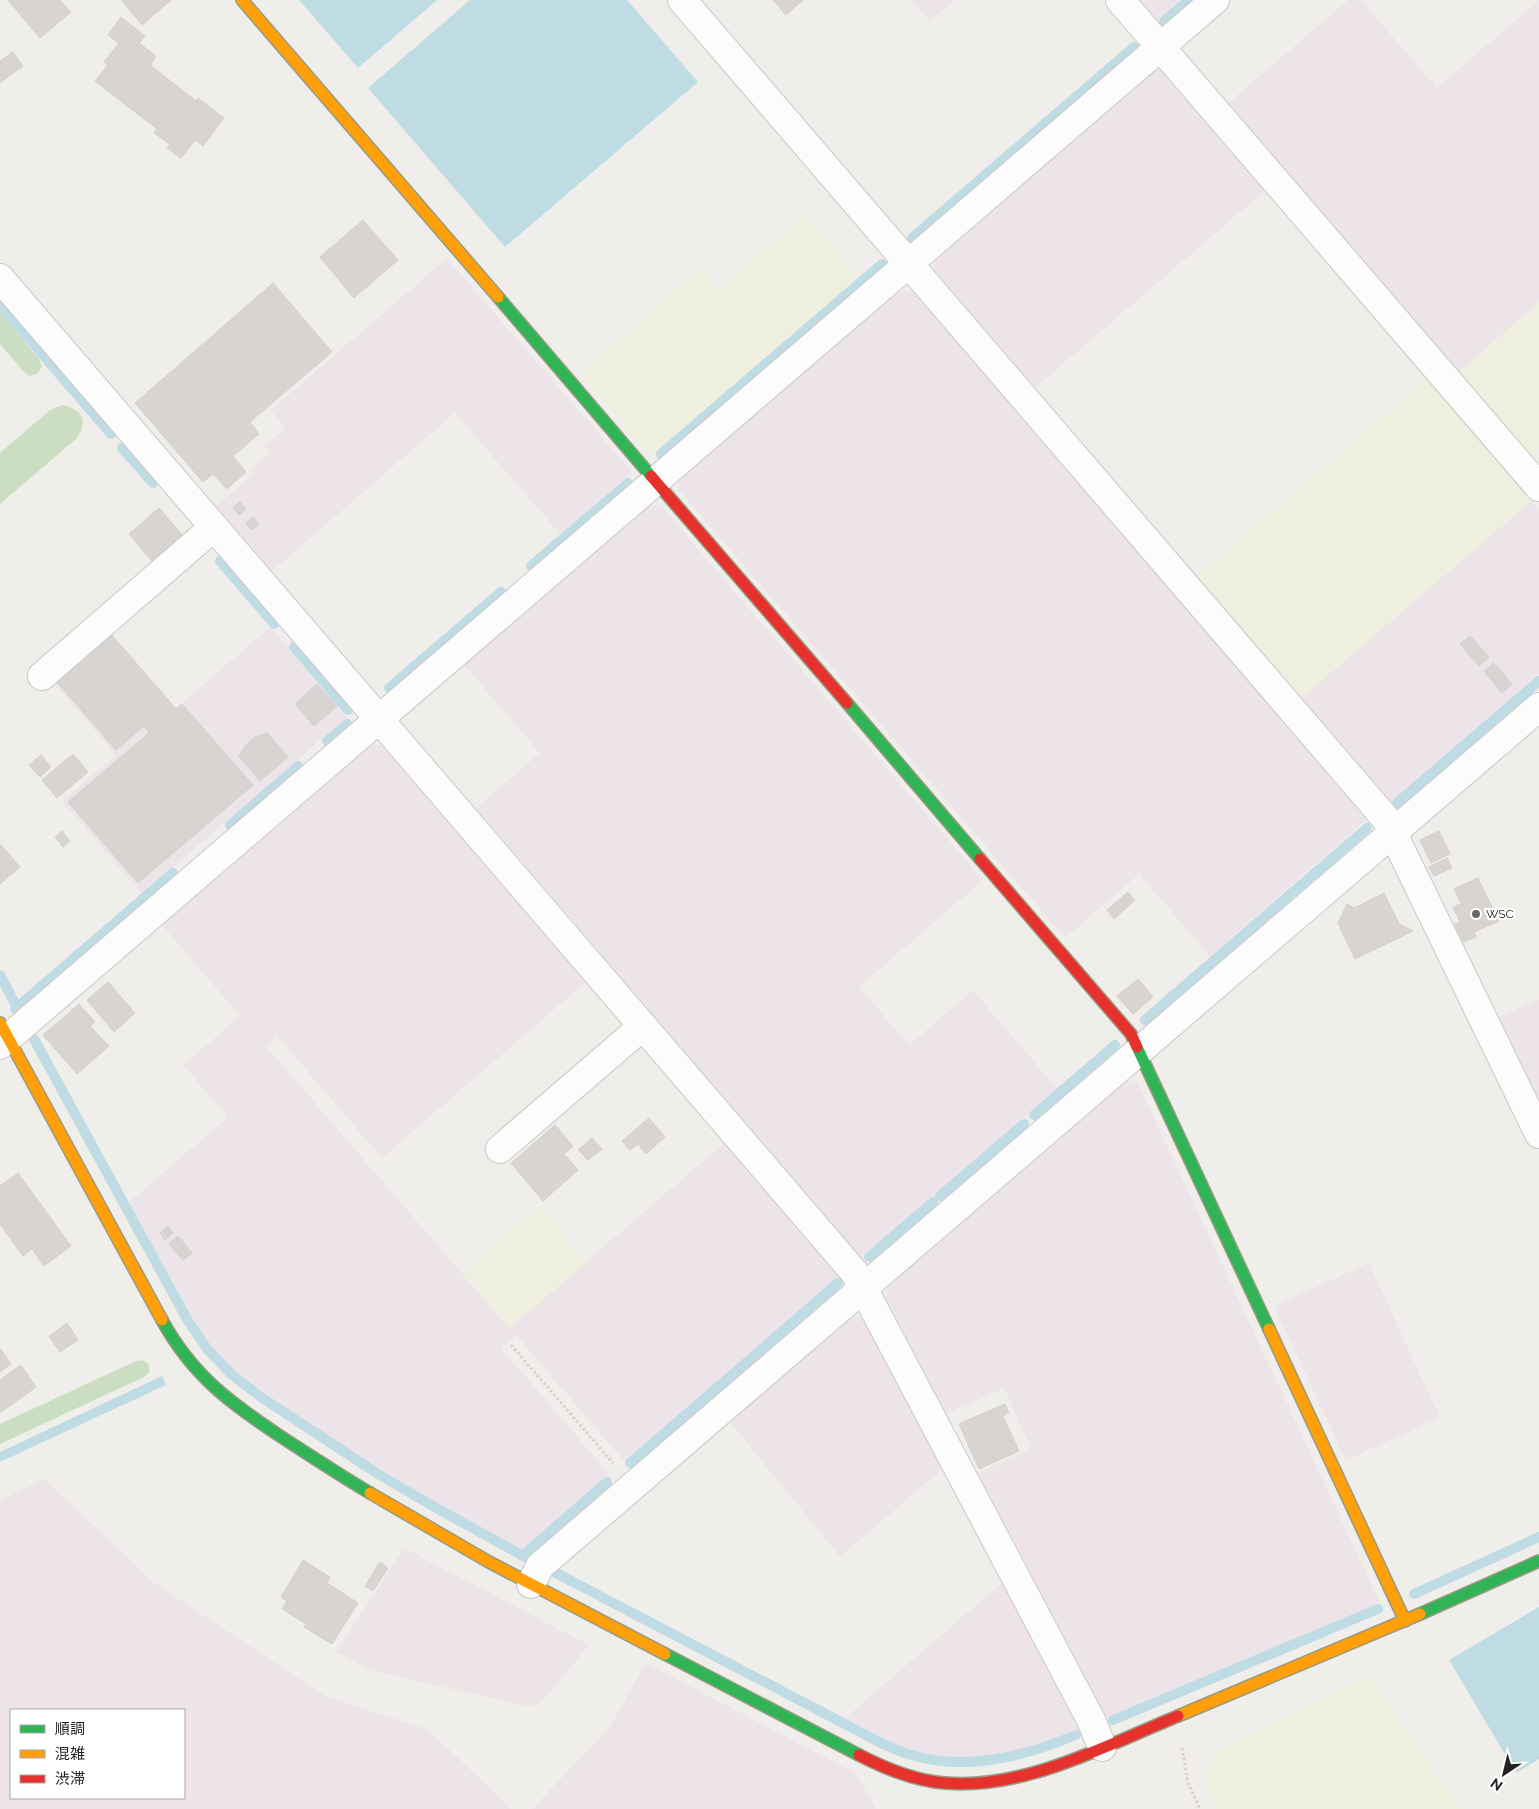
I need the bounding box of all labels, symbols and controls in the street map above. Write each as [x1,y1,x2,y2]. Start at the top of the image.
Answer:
place label: WSC [1486,907,1514,921]
marker: WSC [1470,908,1482,920]
legend [10,1709,185,1799]
text: 順調 [55,1720,85,1738]
text: 混雑 [55,1745,85,1763]
north arrow [1479,1749,1529,1799]
text: 渋滞 [55,1770,85,1788]
text: N [1488,1775,1506,1794]

